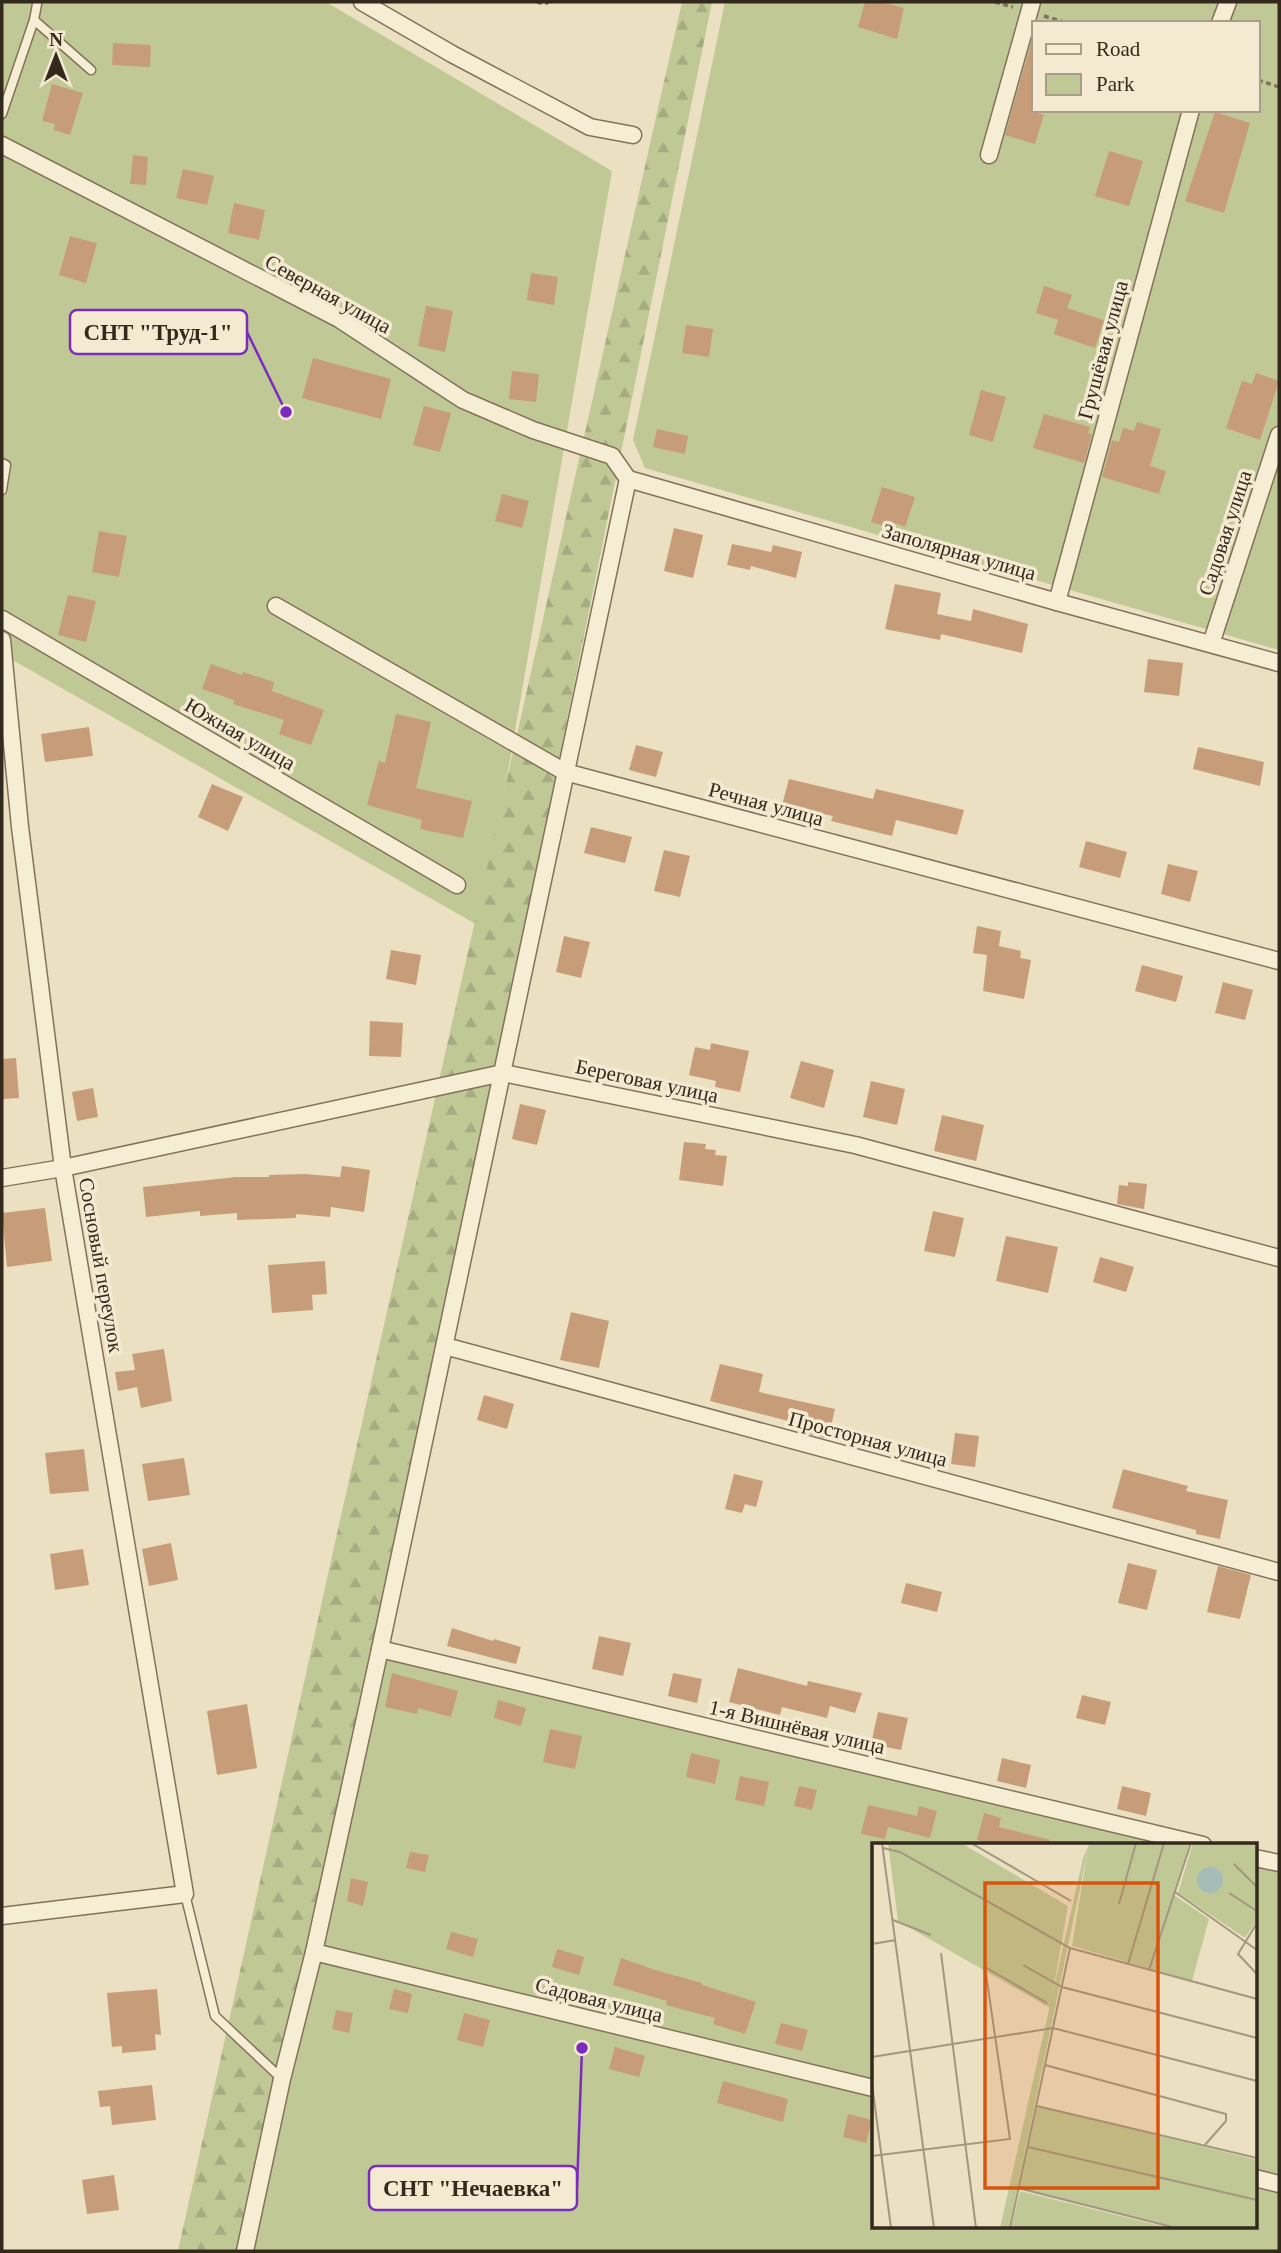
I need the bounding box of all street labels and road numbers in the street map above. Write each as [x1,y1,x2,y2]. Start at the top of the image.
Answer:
street label: Северная улица [261,249,396,339]
street label: Грушёвая улица [1073,277,1133,422]
street label: Садовая улица [1193,467,1257,599]
street label: Заполярная улица [879,519,1039,586]
street label: Южная улица [180,693,300,776]
street label: Речная улица [706,777,827,831]
street label: Береговая улица [573,1054,721,1108]
street label: Сосновый переулок [74,1176,128,1355]
street label: Просторная улица [786,1406,951,1472]
street label: 1-я Вишнёвая улица [707,1695,888,1759]
street label: Садовая улица [533,1973,666,2028]

